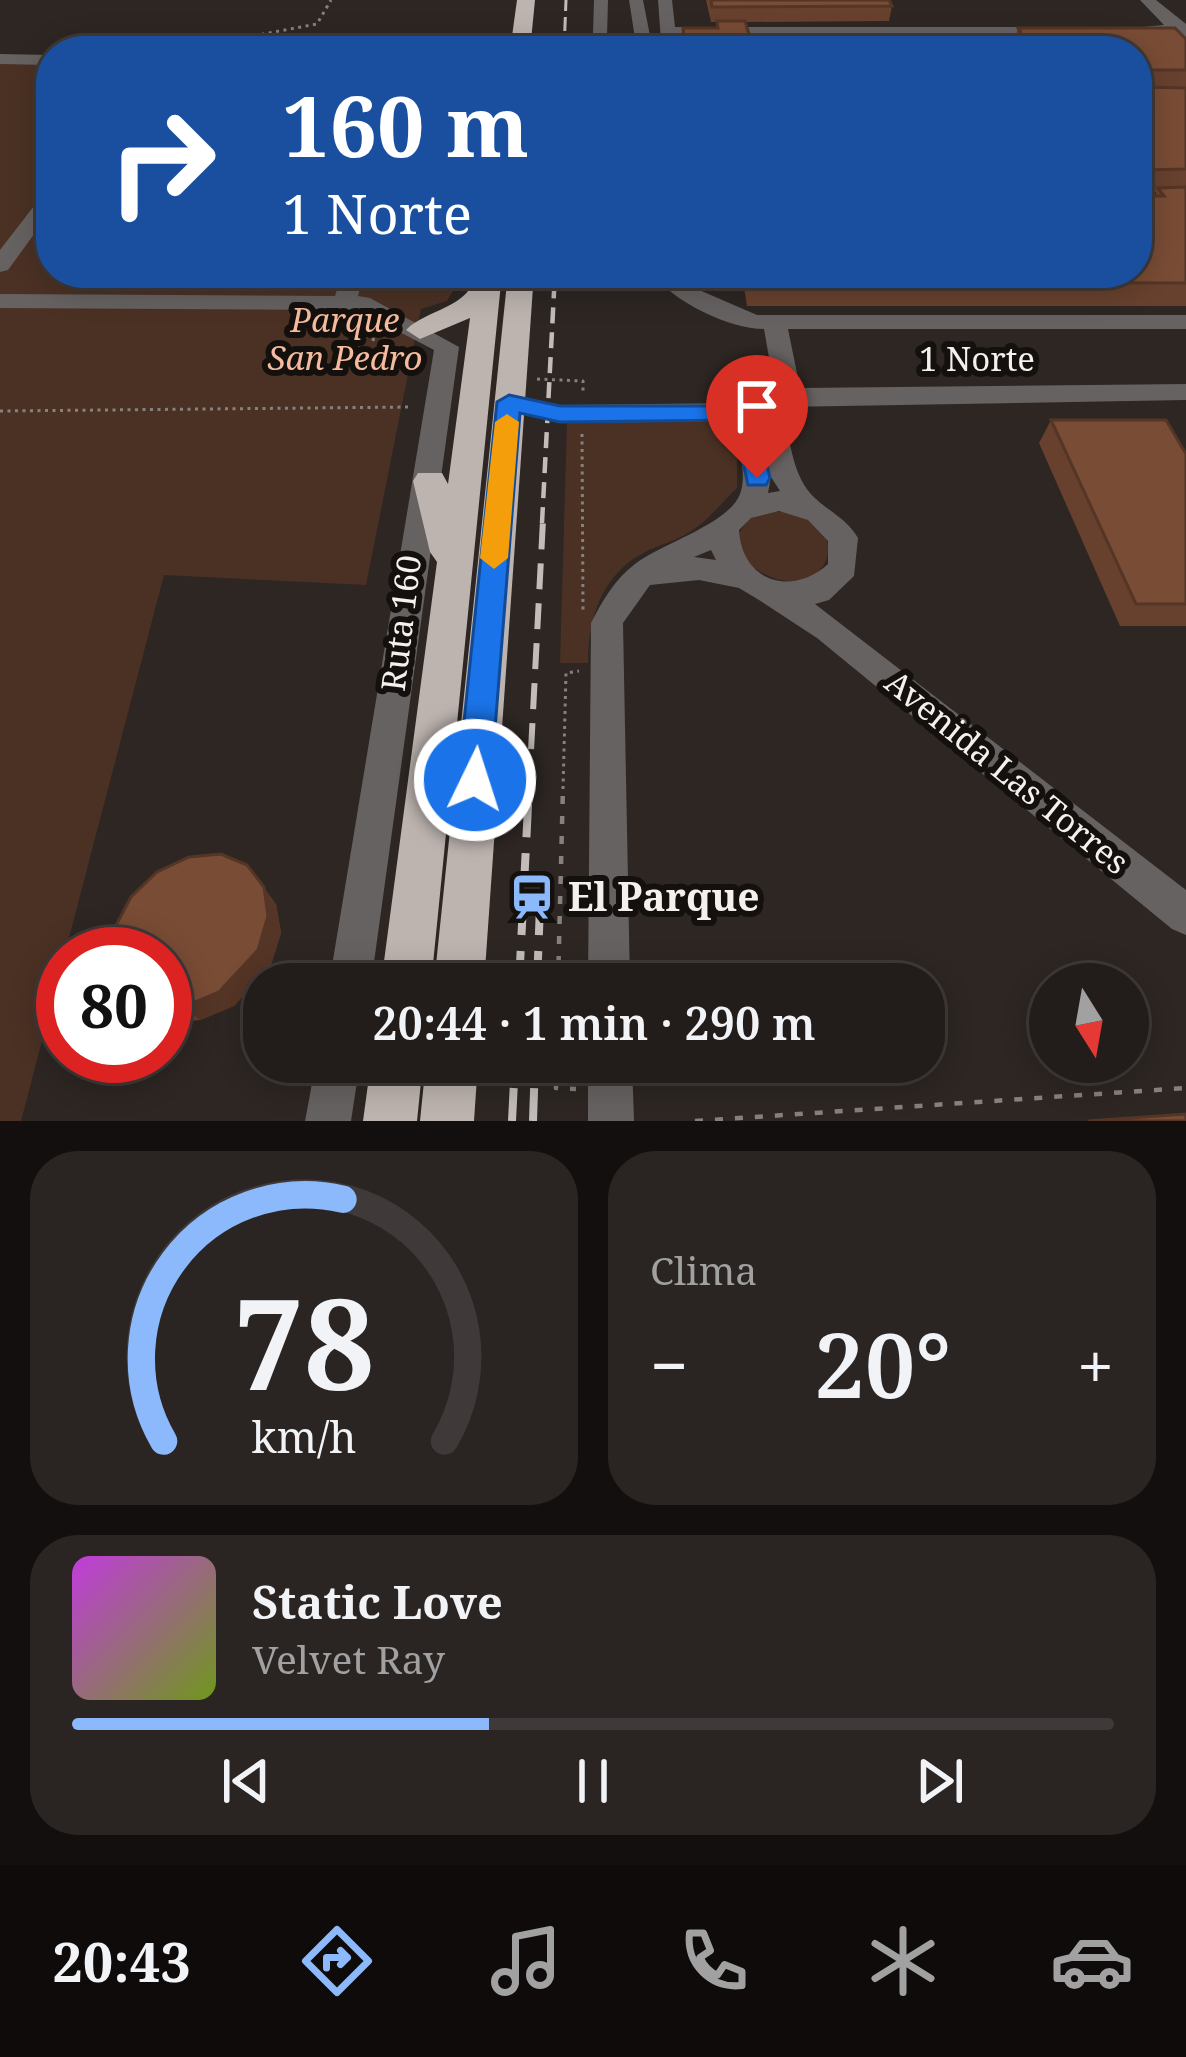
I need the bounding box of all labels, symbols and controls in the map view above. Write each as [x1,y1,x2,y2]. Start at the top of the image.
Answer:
text: 160 m [282,67,529,182]
icon: right [84,84,240,240]
text: 1 Norte [282,176,472,250]
park label: Parque San Pedro [268,297,422,380]
street label: 1 Norte [919,336,1035,381]
pin [706,355,808,478]
icon: arrive [724,373,790,439]
street label: Ruta 160 [370,552,431,694]
street label: Avenida Las Torres [876,659,1139,884]
position arrow [412,717,538,843]
place label: El Parque [568,869,760,922]
station icon: El Parque [507,872,557,922]
speed limit sign: 80 [36,927,192,1083]
north arrow [1029,963,1149,1083]
map controls [1029,963,1149,1083]
text: 20:44 · 1 min · 290 m [372,992,816,1053]
text: Clima [650,1243,757,1296]
text: 78 [233,1257,375,1427]
text: 20° [814,1302,951,1424]
text: − [650,1319,688,1409]
text: + [1077,1319,1114,1409]
text: km/h [251,1407,357,1466]
text: Static Love [252,1571,503,1632]
text: Velvet Ray [252,1632,445,1685]
icon: previous [213,1748,279,1814]
icon: pause [560,1748,626,1814]
icon: next [907,1748,973,1814]
icon: directions [295,1919,379,2003]
icon: music [484,1919,568,2003]
icon: phone [672,1919,756,2003]
icon: climate [861,1919,945,2003]
icon: car [1050,1919,1134,2003]
text: 20:43 [52,1924,191,1998]

